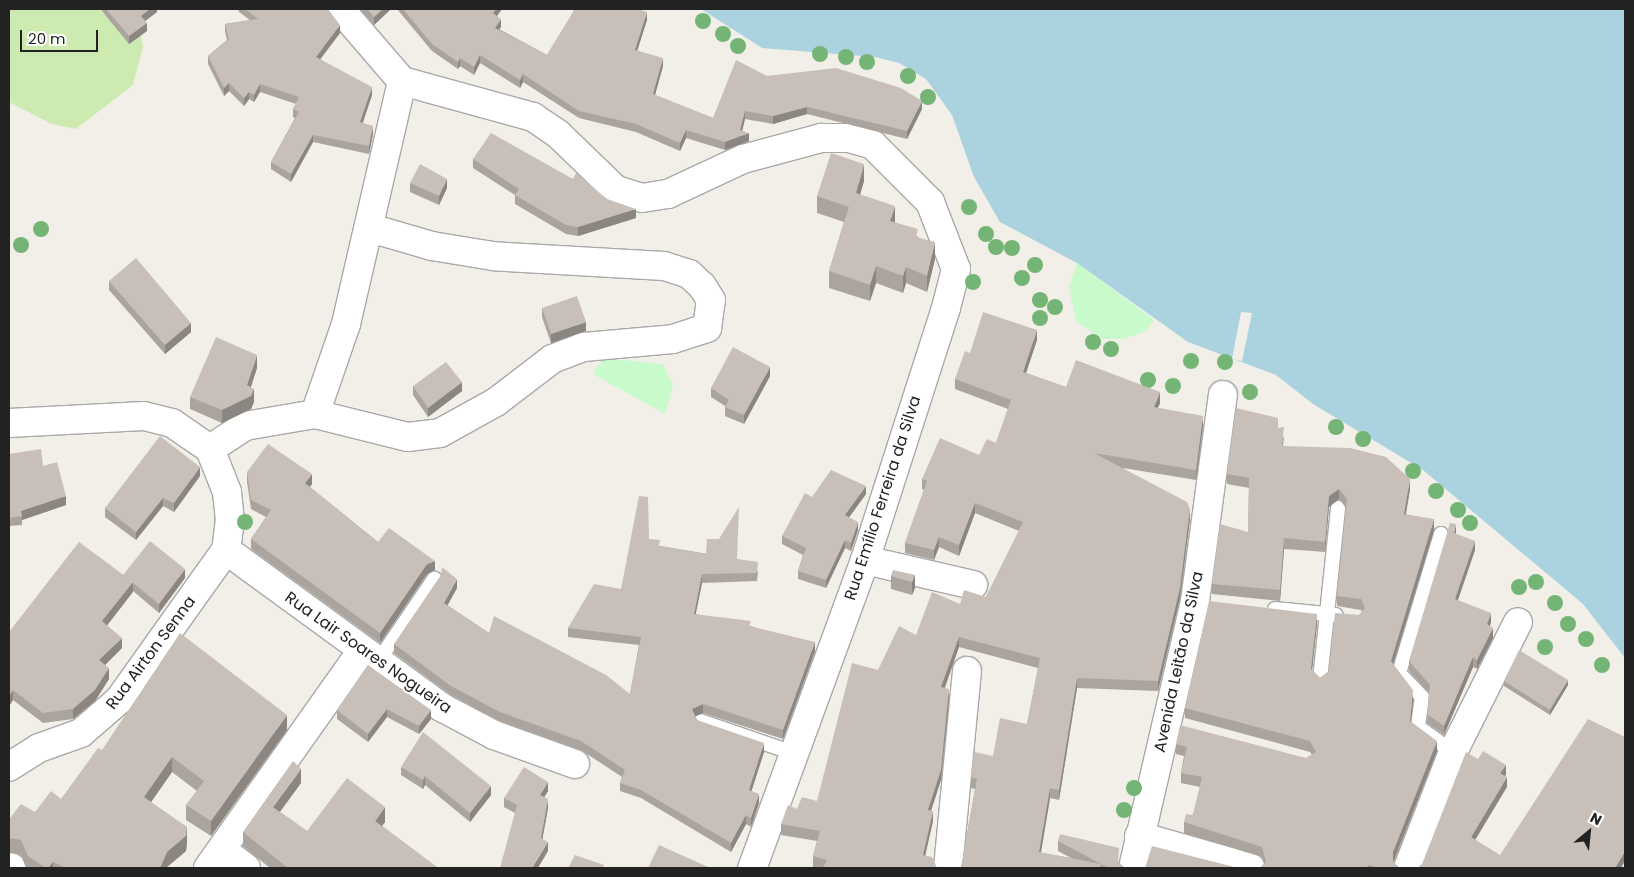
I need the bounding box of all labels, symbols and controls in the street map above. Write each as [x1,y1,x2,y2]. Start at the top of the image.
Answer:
scale bar [22,20,100,52]
text: 20 m [28,28,66,49]
street label: Rua Emílio Ferreira da Silva [841,393,925,603]
street label: Avenida Leitão da Silva [1150,570,1208,754]
street label: Rua Lair Soares Nogueira [281,588,455,718]
street label: Rua Airton Senna [102,593,200,713]
north arrow [1564,807,1614,857]
text: N [1587,807,1605,830]

